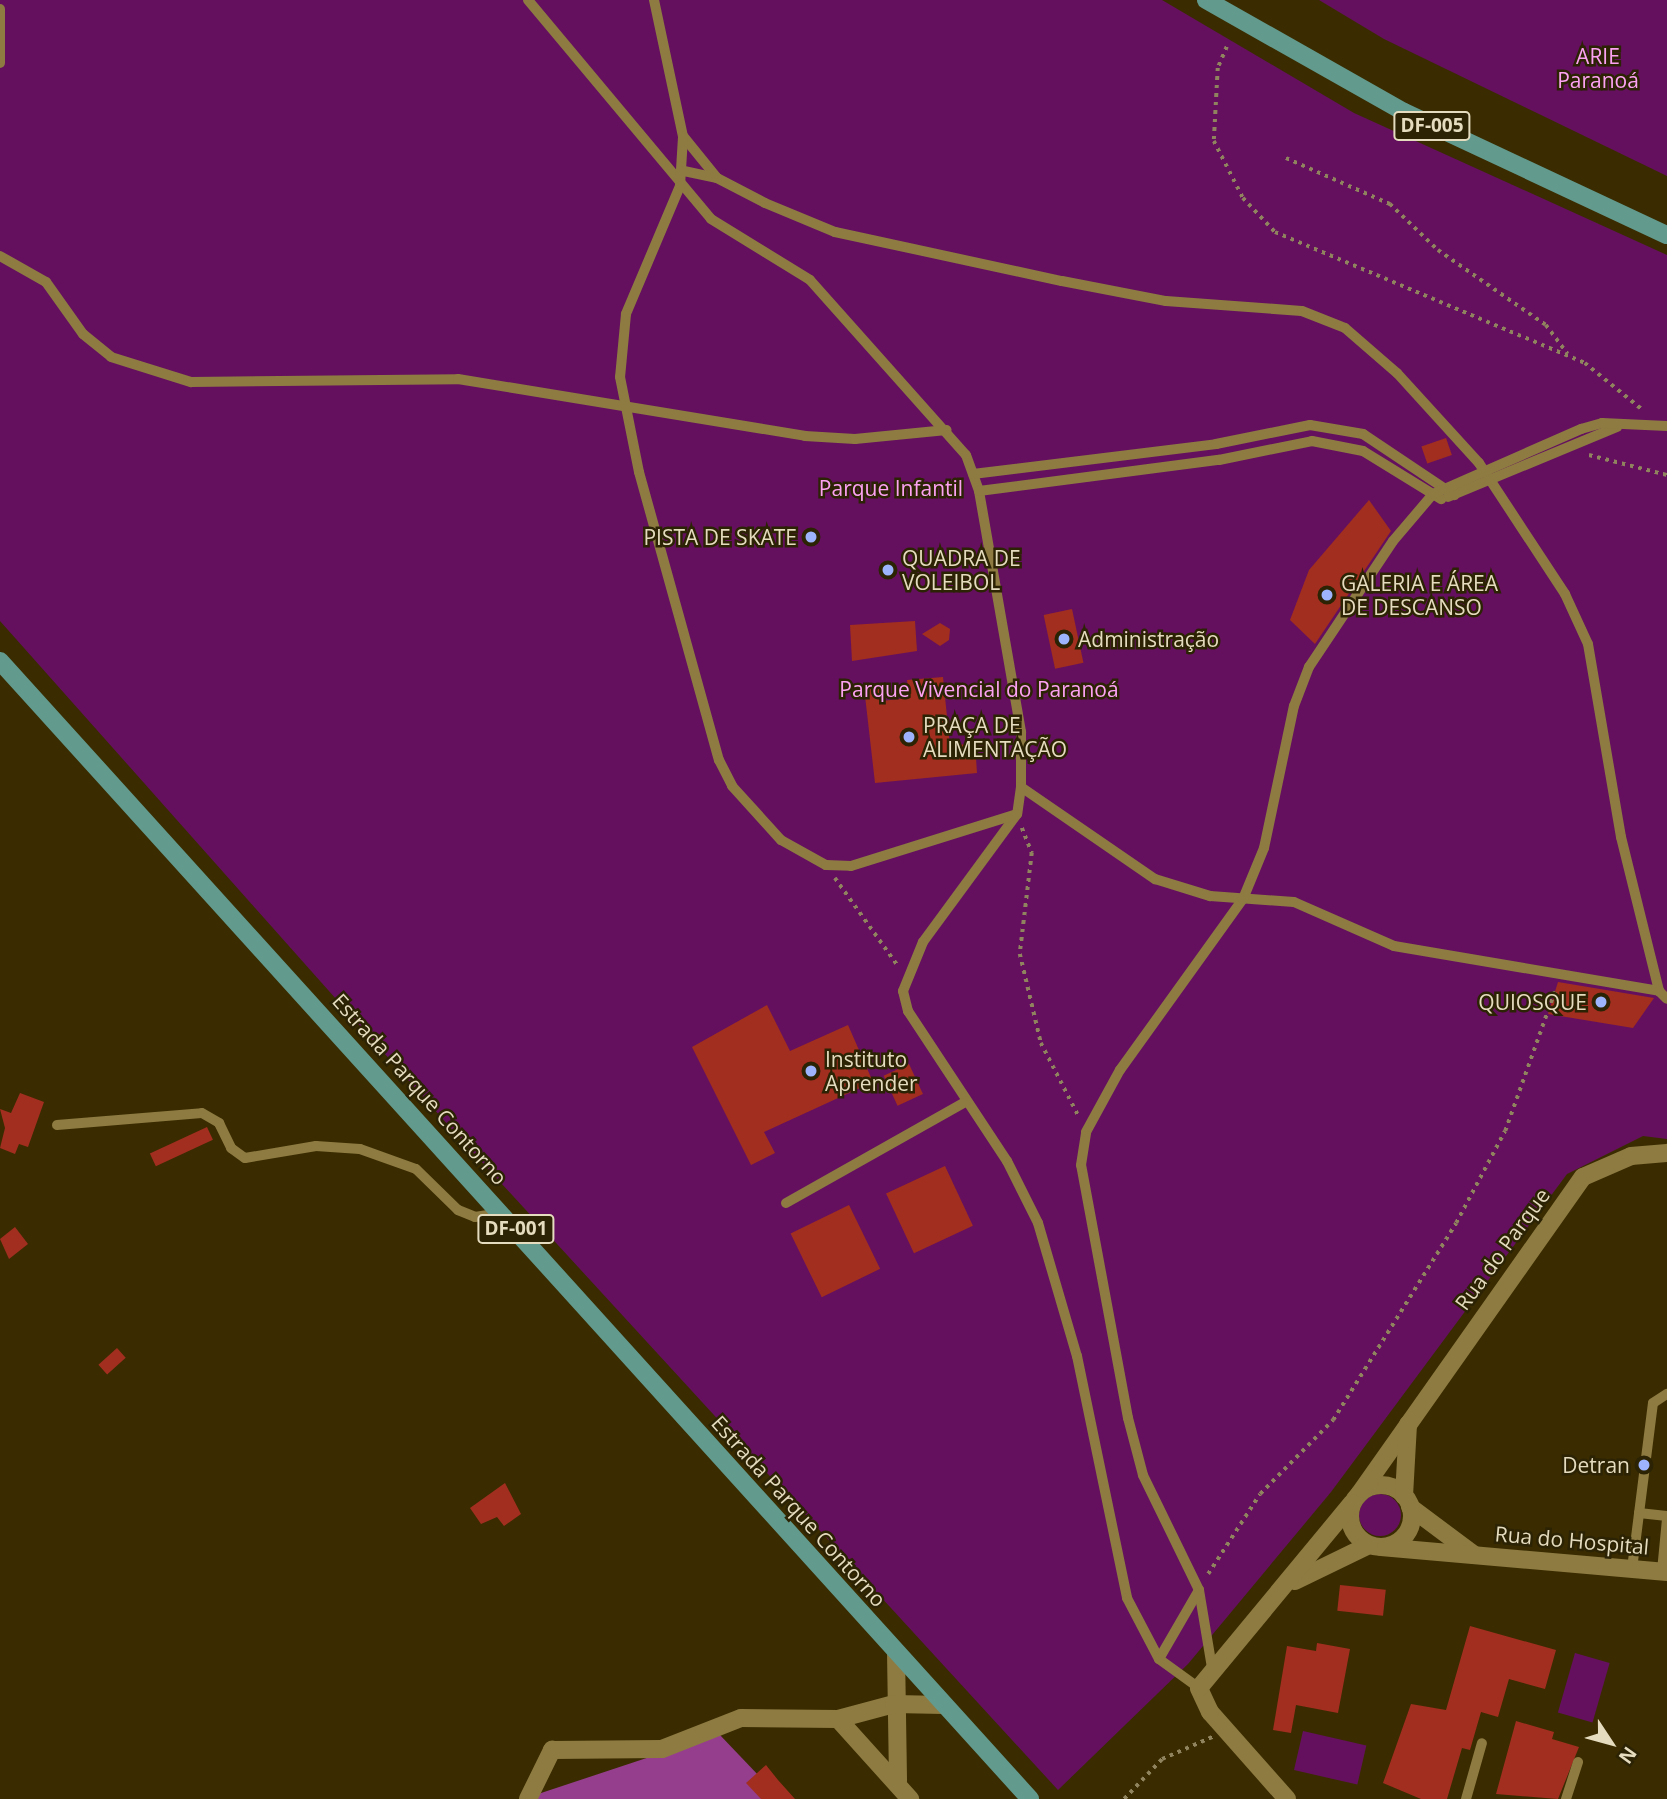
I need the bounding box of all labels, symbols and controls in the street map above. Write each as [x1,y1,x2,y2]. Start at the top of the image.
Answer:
park label: ARIE Paranoá [1557,43,1639,93]
road number: DF-005 [1392,110,1472,142]
park label: Parque Infantil [819,475,963,501]
place label: PISTA DE SKATE [643,524,797,550]
marker: PISTA DE SKATE [803,529,819,545]
place label: QUADRA DE VOLEIBOL [902,545,1021,595]
marker: QUADRA DE VOLEIBOL [880,562,896,578]
place label: GALERIA E ÁREA DE DESCANSO [1341,570,1498,620]
marker: GALERIA E ÁREA DE DESCANSO [1319,587,1335,603]
place label: Administração [1078,626,1219,652]
marker: Administração [1056,631,1072,647]
park label: Parque Vivencial do Paranoá [839,676,1119,702]
place label: PRAÇA DE ALIMENTAÇÃO [923,712,1067,762]
marker: PRAÇA DE ALIMENTAÇÃO [901,729,917,745]
street label: Estrada Parque Contorno [328,988,512,1190]
place label: QUIOSQUE [1478,989,1587,1015]
marker: QUIOSQUE [1593,994,1609,1010]
place label: Instituto Aprender [825,1046,918,1096]
marker: Instituto Aprender [803,1063,819,1079]
street label: Rua do Parque [1449,1183,1555,1315]
road number: DF-001 [476,1214,556,1245]
street label: Estrada Parque Contorno [707,1410,891,1612]
place label: Detran [1562,1452,1630,1478]
marker: Detran [1636,1457,1652,1473]
street label: Rua do Hospital [1494,1521,1650,1559]
north arrow [1576,1708,1646,1778]
text: N [1613,1741,1643,1769]

